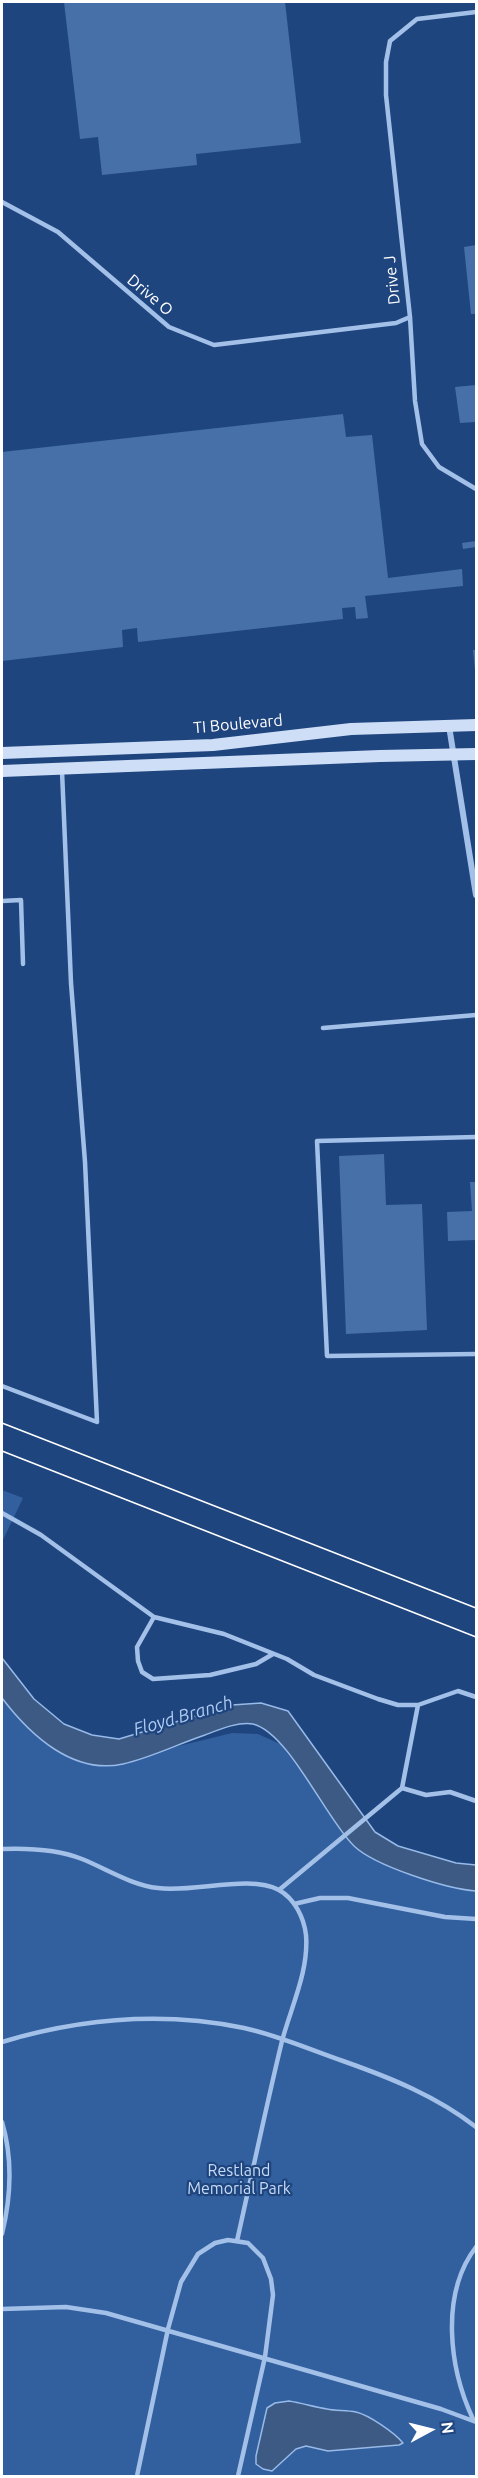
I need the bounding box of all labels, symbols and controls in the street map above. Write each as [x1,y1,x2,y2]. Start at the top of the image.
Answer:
street label: Drive J [380,254,404,306]
street label: Drive O [123,270,177,320]
street label: TI Boulevard [192,711,284,737]
water label: Floyd Branch [131,1691,235,1741]
park label: Restland Memorial Park [187,2161,291,2199]
north arrow [400,2400,460,2460]
text: N [438,2421,458,2435]

